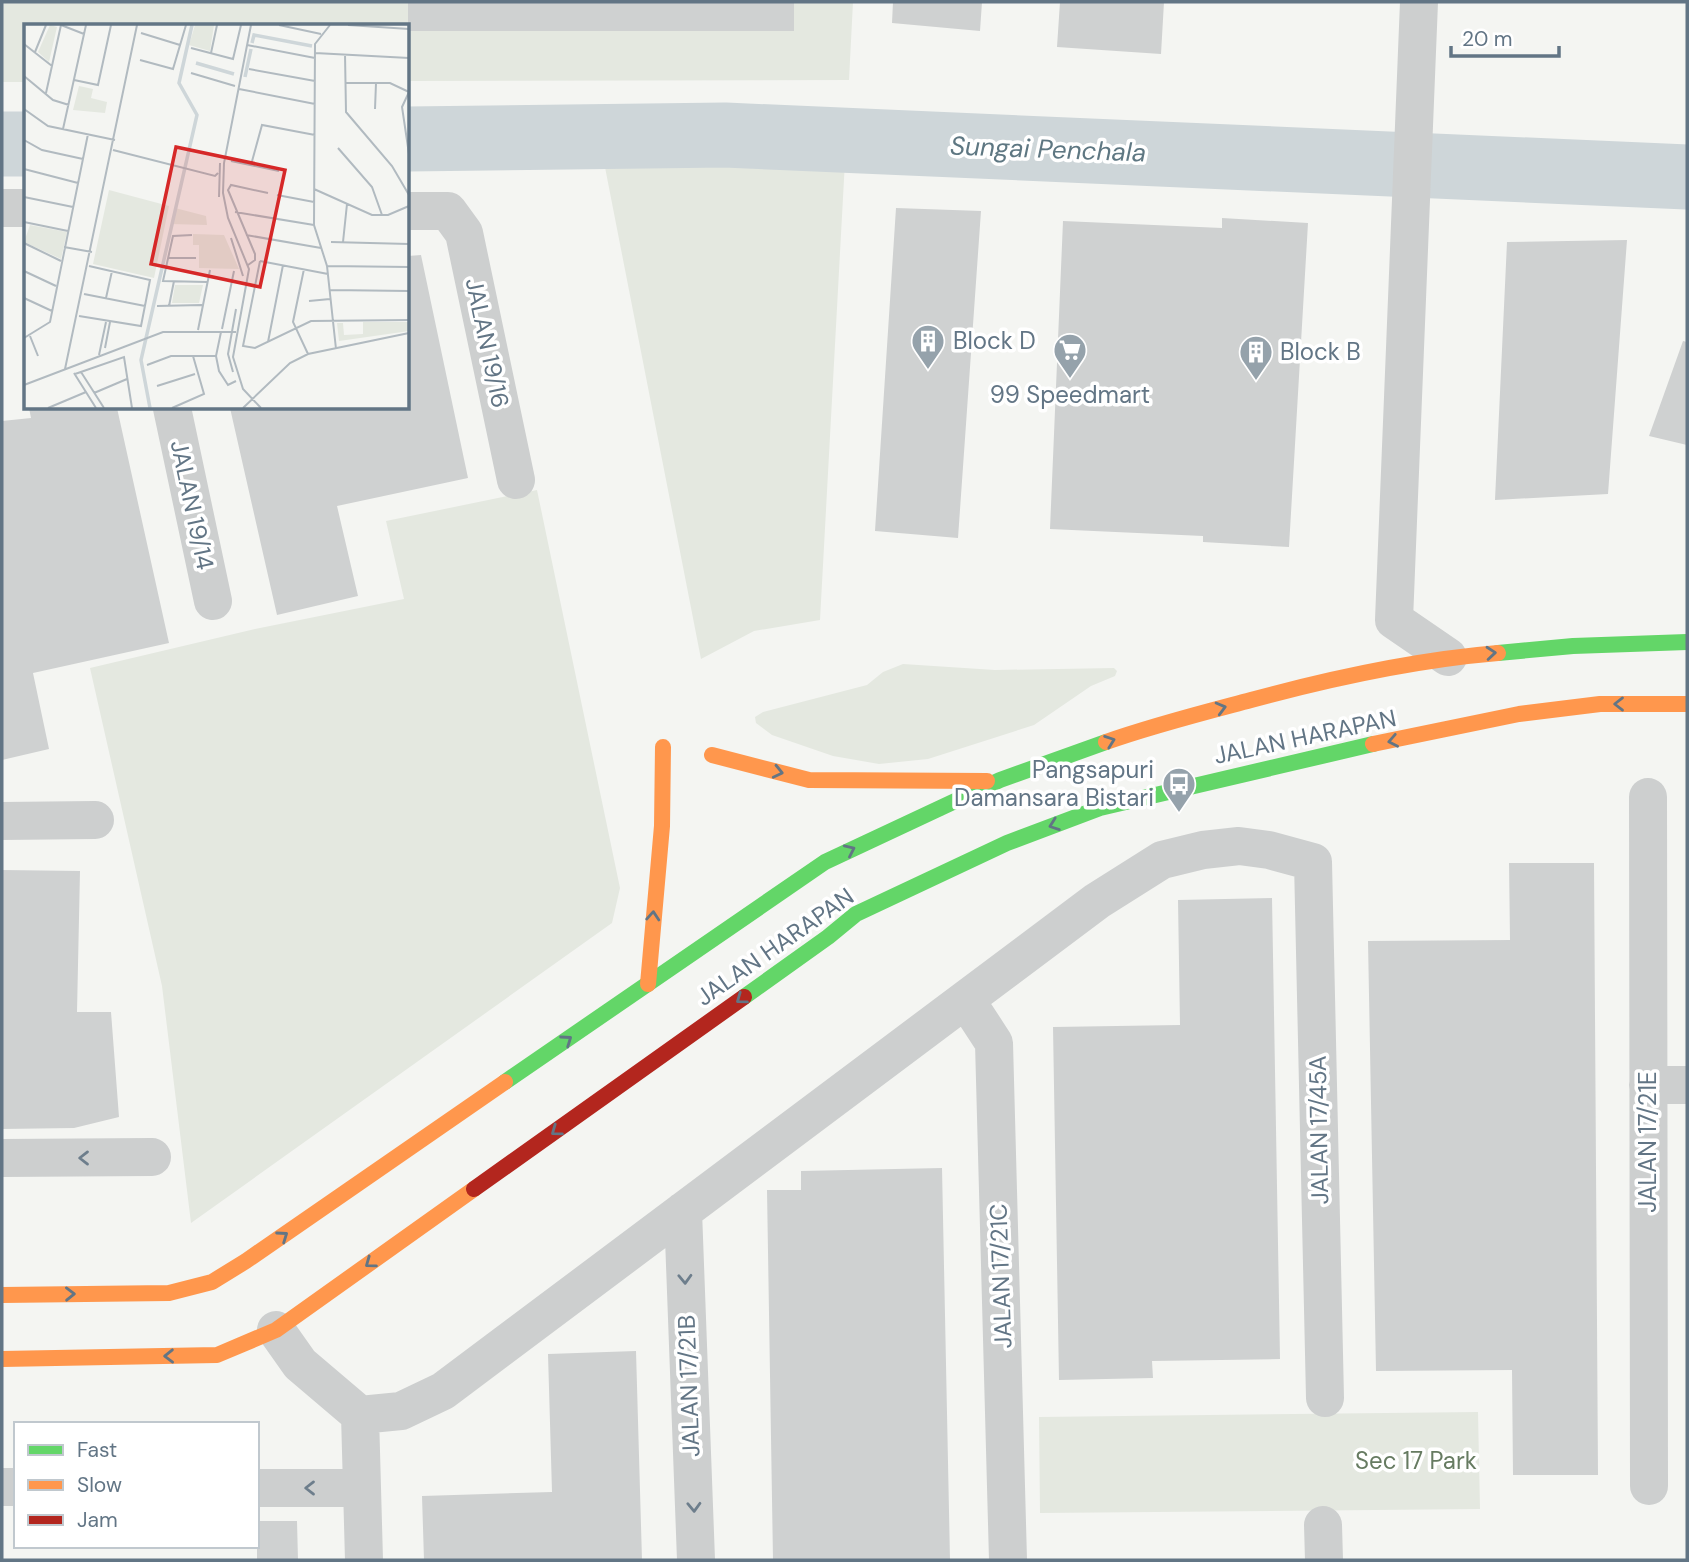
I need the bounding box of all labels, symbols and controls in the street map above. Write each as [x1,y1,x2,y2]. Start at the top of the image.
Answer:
scale bar [1451,14,1560,58]
inset map [24,24,410,410]
text: 20 m [1462,25,1513,53]
water label: Sungai Penchala [949,129,1147,169]
street label: JALAN 19/16 [459,275,516,411]
building icon: Block D [909,322,947,371]
place label: Block D [953,325,1036,356]
supermarket icon: 99 Speedmart [1051,331,1089,380]
building icon: Block B [1237,333,1275,382]
place label: Block B [1280,336,1361,367]
place label: 99 Speedmart [990,379,1150,410]
street label: JALAN 19/14 [164,437,221,572]
one-way arrow [1486,646,1497,661]
one-way arrow [1613,696,1624,712]
street label: JALAN HARAPAN [1211,702,1399,771]
one-way arrow [1215,702,1227,716]
one-way arrow [1387,733,1399,748]
one-way arrow [1104,735,1116,749]
place label: Pangsapuri Damansara Bistari [954,754,1154,813]
one-way arrow [772,764,784,779]
bus stop icon: Pangsapuri Damansara Bistari [1160,765,1198,814]
one-way arrow [1048,817,1060,831]
one-way arrow [842,845,855,859]
street label: JALAN HARAPAN [690,881,860,1013]
one-way arrow [645,911,660,922]
one-way arrow [736,990,749,1003]
one-way arrow [559,1036,572,1048]
street label: JALAN 17/45A [1302,1055,1335,1205]
street label: JALAN 17/21E [1632,1071,1663,1213]
one-way arrow [551,1123,564,1135]
one-way arrow [78,1150,89,1166]
street label: JALAN 17/21C [982,1203,1019,1349]
one-way arrow [275,1231,288,1244]
one-way arrow [365,1255,378,1267]
one-way arrow [678,1274,693,1285]
one-way arrow [65,1286,76,1302]
street label: JALAN 17/21B [671,1314,706,1458]
one-way arrow [164,1348,174,1364]
legend [14,1422,259,1548]
text: Fast [77,1436,117,1464]
park label: Sec 17 Park [1355,1445,1477,1476]
text: Slow [77,1471,122,1499]
one-way arrow [304,1480,314,1496]
one-way arrow [686,1501,701,1512]
text: Jam [77,1506,118,1534]

